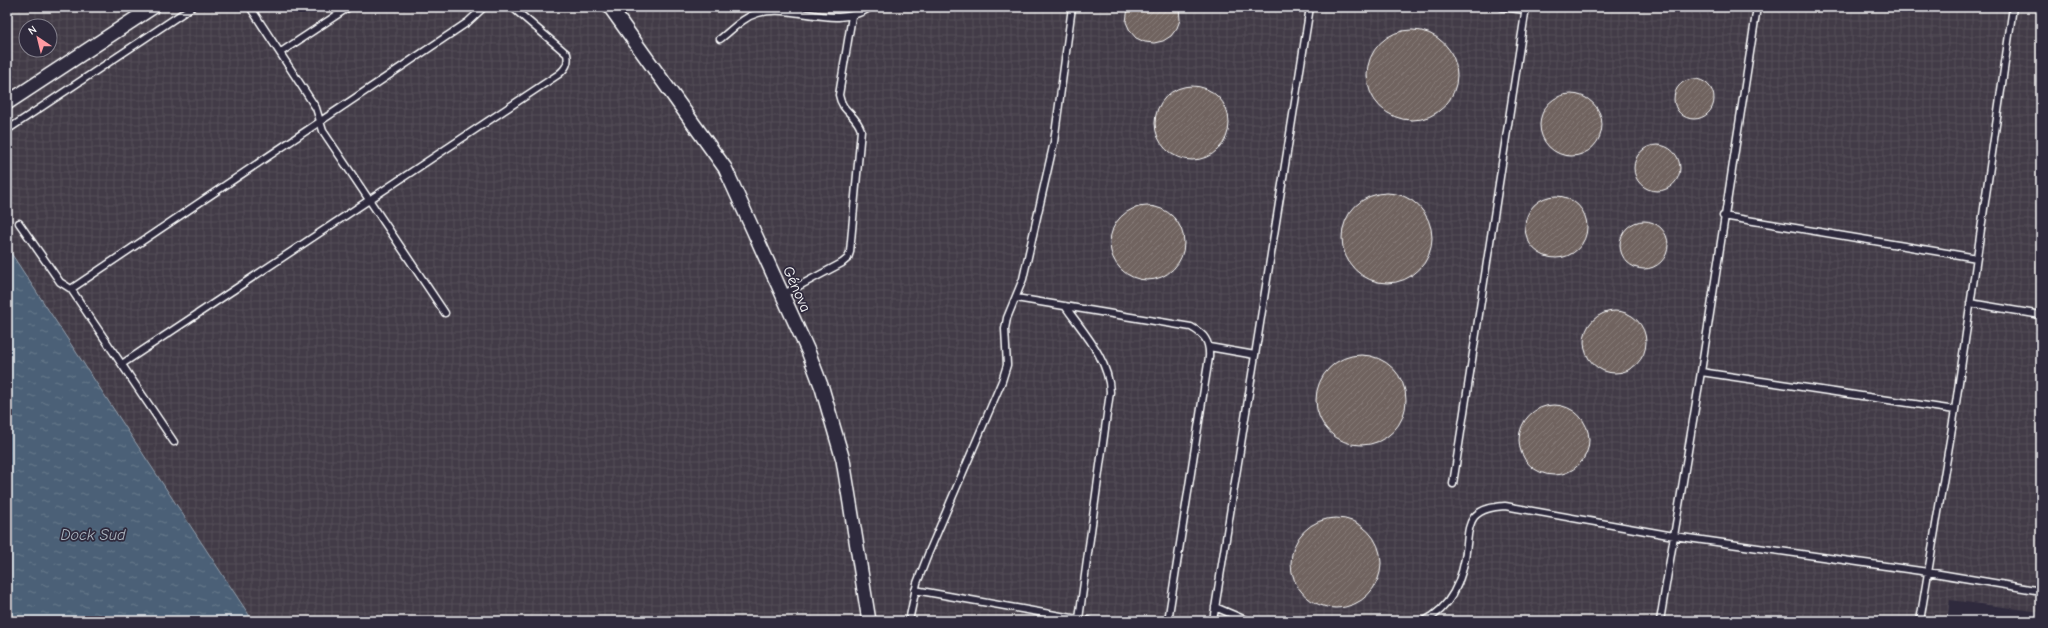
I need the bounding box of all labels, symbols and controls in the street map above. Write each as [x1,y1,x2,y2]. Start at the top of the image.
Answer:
north arrow [18,18,58,58]
text: N [26,23,39,38]
street label: Génova [779,263,815,315]
water label: Dock Sud [60,526,126,544]

